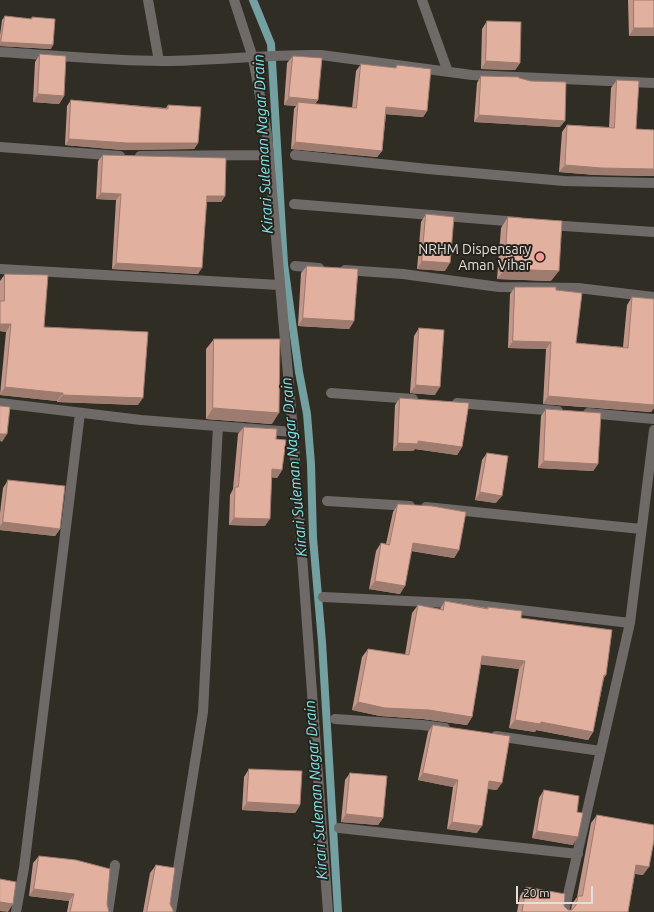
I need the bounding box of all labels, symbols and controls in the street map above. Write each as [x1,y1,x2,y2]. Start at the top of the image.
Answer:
water label: Kirari Suleman Nagar Drain [249,54,277,234]
place label: NRHM Dispensary Aman Vihar [418,241,531,274]
marker: NRHM Dispensary Aman Vihar [534,251,546,263]
water label: Kirari Suleman Nagar Drain [277,377,311,557]
water label: Kirari Suleman Nagar Drain [301,700,331,880]
scale bar [518,878,595,904]
text: 20 m [523,886,550,899]

